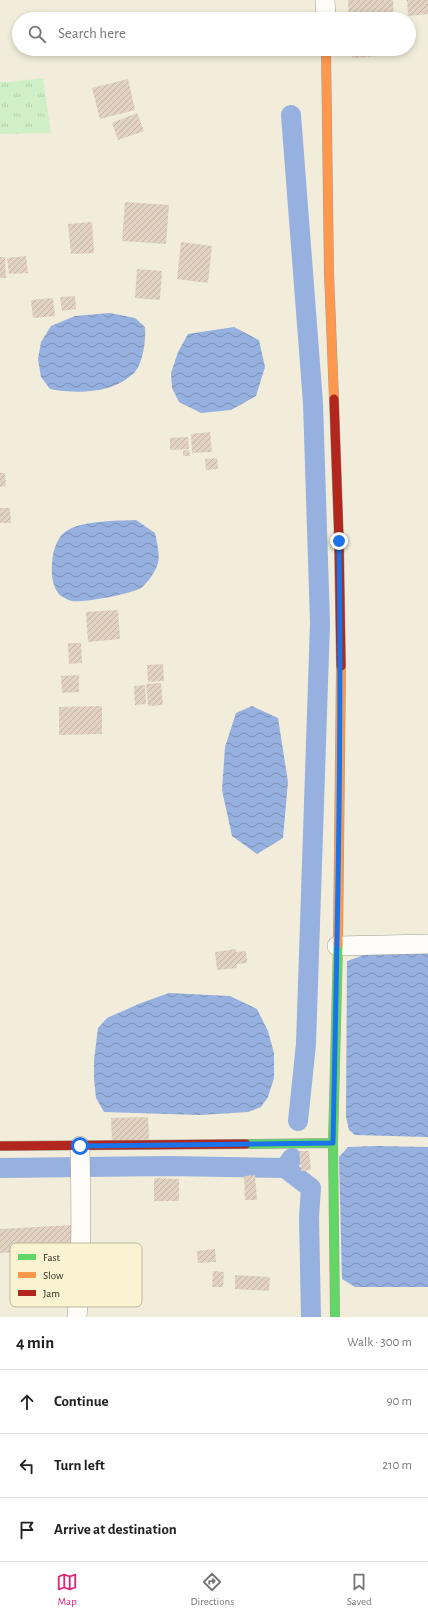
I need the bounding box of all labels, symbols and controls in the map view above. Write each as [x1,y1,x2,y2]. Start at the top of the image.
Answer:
search box [12,12,416,56]
icon: search [26,23,48,45]
text: Search here [58,26,126,41]
route end [330,532,348,550]
route start [71,1137,89,1155]
legend [10,1243,142,1307]
text: Fast [43,1252,61,1263]
text: Slow [43,1270,64,1281]
text: Jam [43,1288,60,1299]
text: 4 min [16,1334,54,1351]
text: Walk · 300 m [347,1336,412,1349]
icon: ahead [16,1391,38,1413]
text: Continue [54,1394,109,1409]
text: 90 m [386,1395,412,1408]
icon: left [16,1455,38,1477]
text: Turn left [54,1458,105,1473]
text: 210 m [382,1459,412,1472]
icon: arrive [16,1519,38,1541]
text: Arrive at destination [54,1522,177,1537]
tab: Map [56,1571,78,1608]
tab: Directions [190,1571,234,1608]
tab: Saved [347,1571,372,1608]

